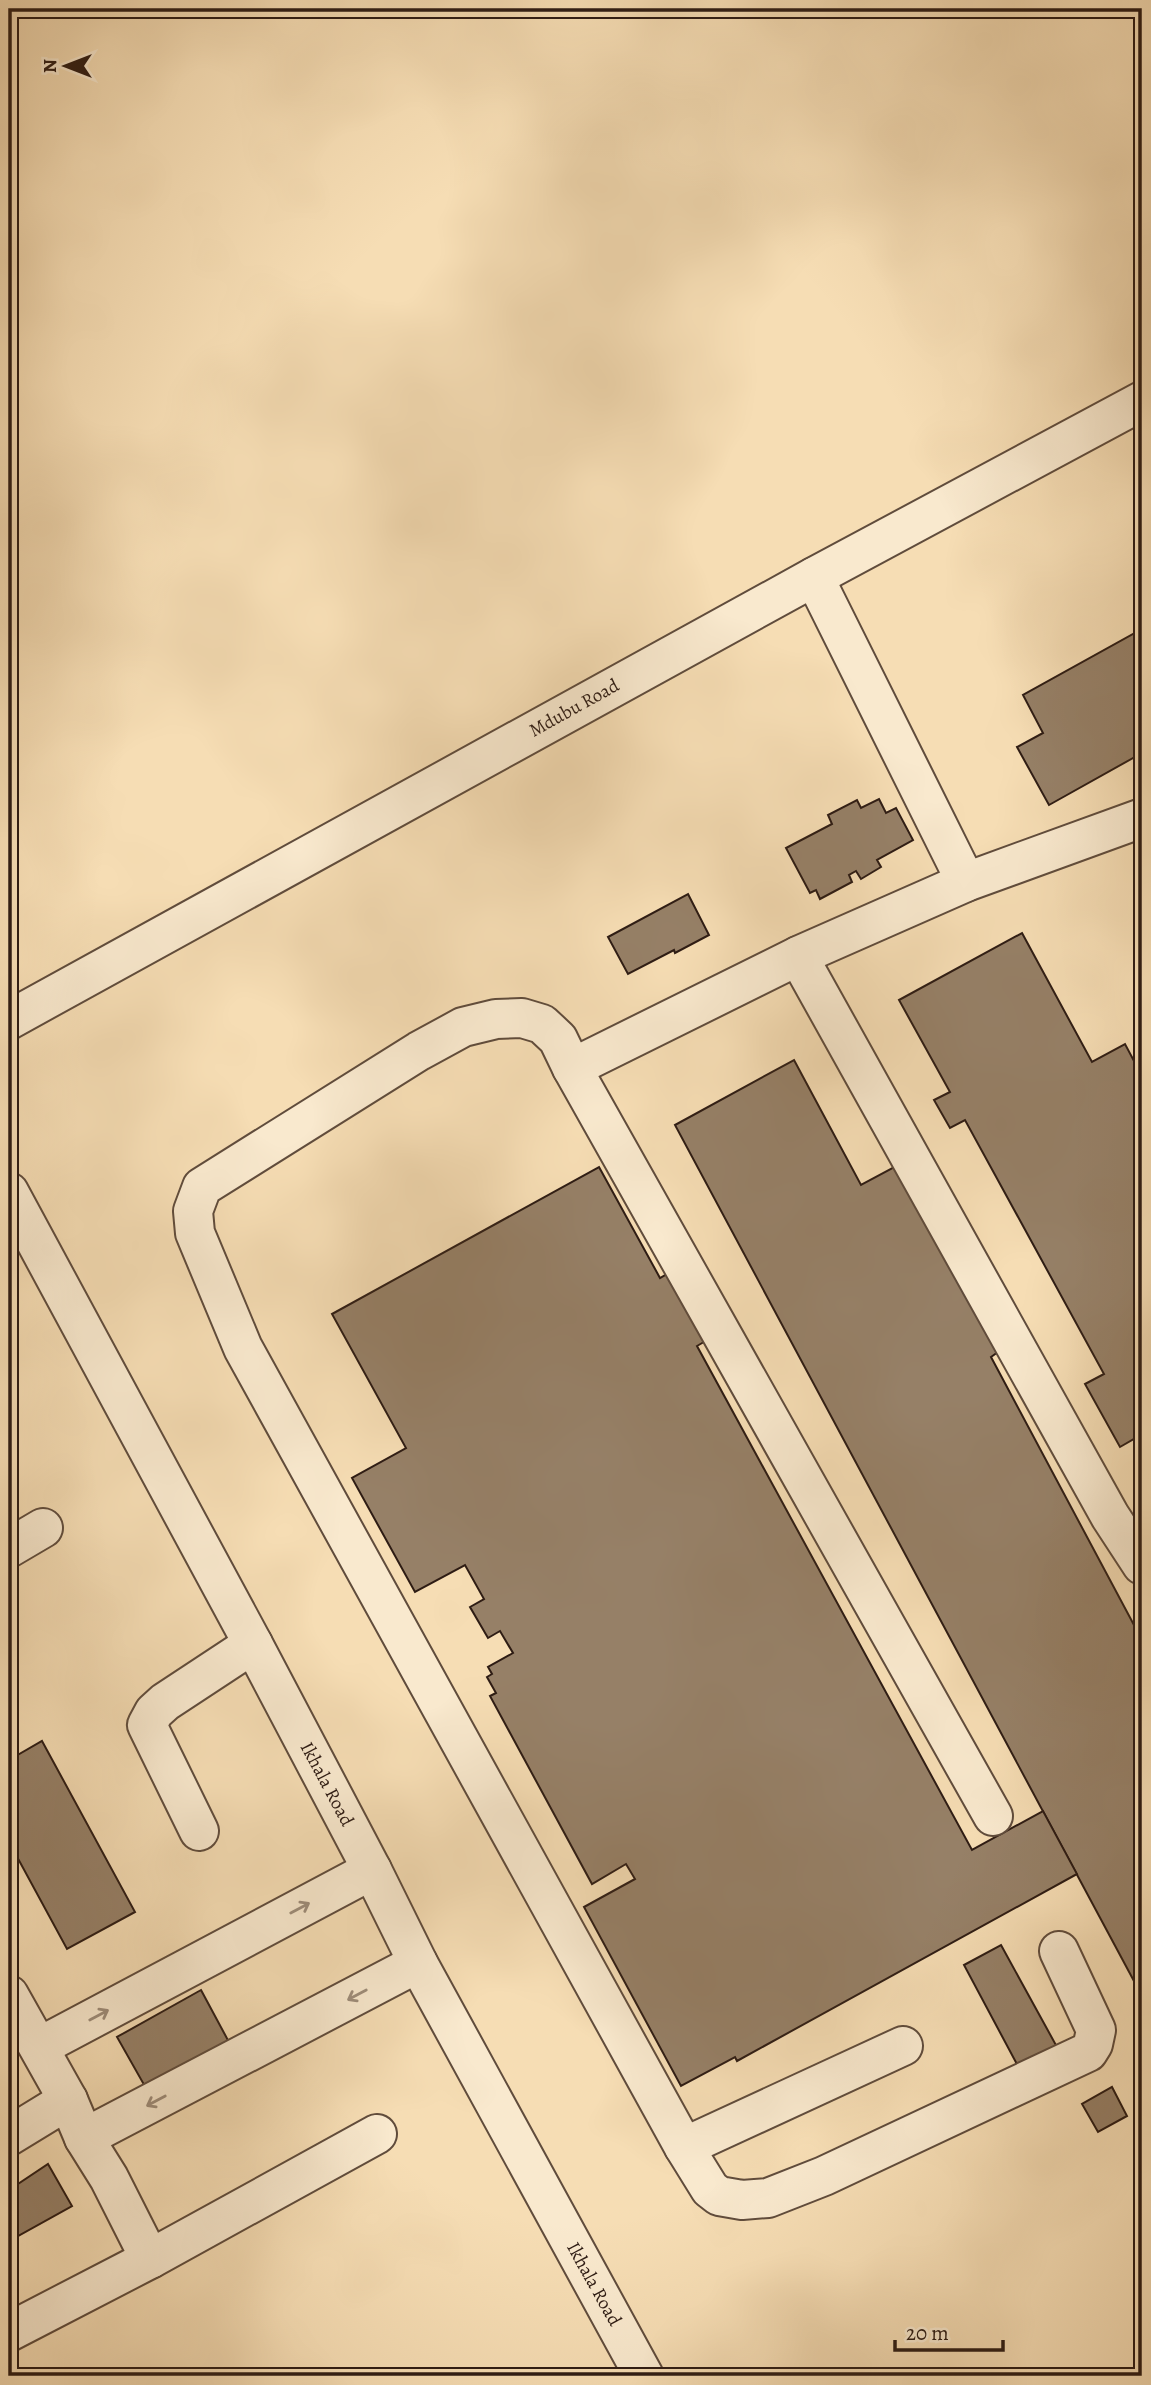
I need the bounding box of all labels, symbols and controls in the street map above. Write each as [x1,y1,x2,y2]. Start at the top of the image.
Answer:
north arrow [32,32,102,102]
text: N [37,59,63,73]
street label: Mdubu Road [524,672,624,743]
street label: Ikhala Road [294,1737,360,1831]
one-way arrow [289,1901,310,1915]
one-way arrow [347,1989,368,2002]
one-way arrow [88,2008,109,2021]
one-way arrow [146,2095,167,2108]
street label: Ikhala Road [560,2237,628,2331]
scale bar [895,2308,1004,2352]
text: 20 m [906,2319,949,2347]

